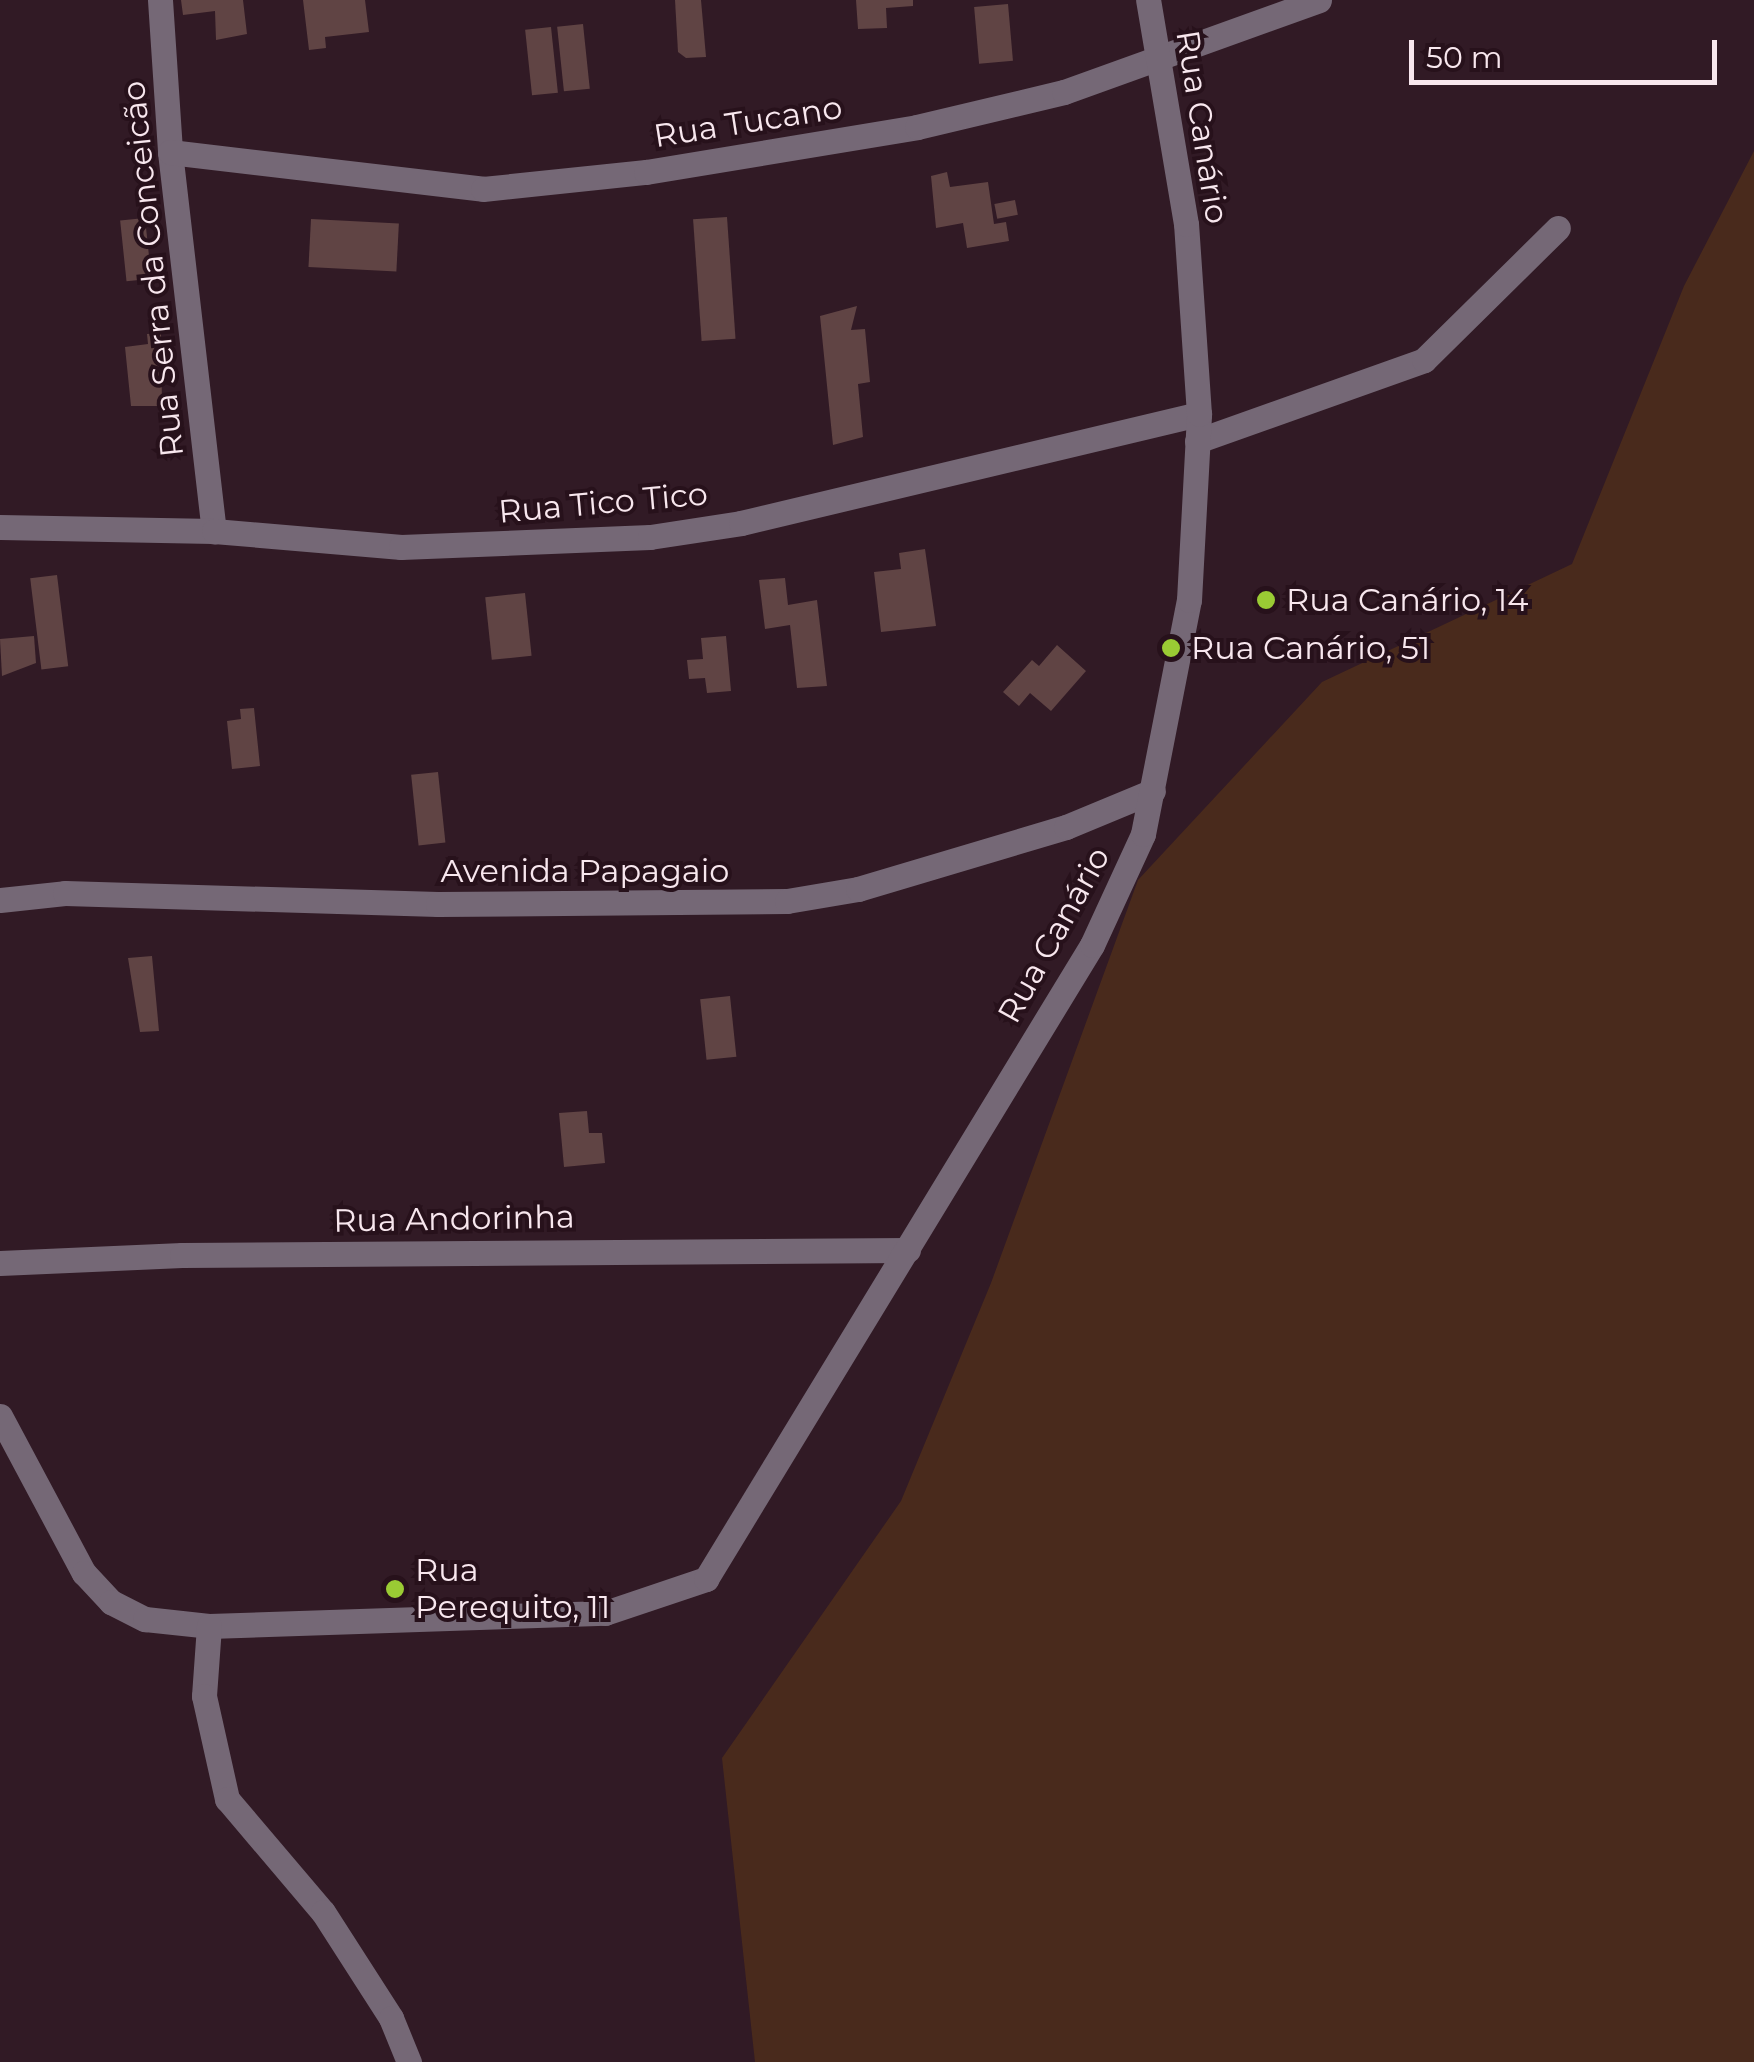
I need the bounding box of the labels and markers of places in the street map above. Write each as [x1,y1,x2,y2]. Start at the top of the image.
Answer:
place label: Rua Canário, 14 [1286,581,1528,619]
marker: Rua Canário, 14 [1255,589,1277,611]
place label: Rua Canário, 51 [1191,629,1430,667]
marker: Rua Canário, 51 [1160,637,1182,659]
place label: Rua Perequito, 11 [415,1552,610,1627]
marker: Rua Perequito, 11 [384,1578,406,1600]

